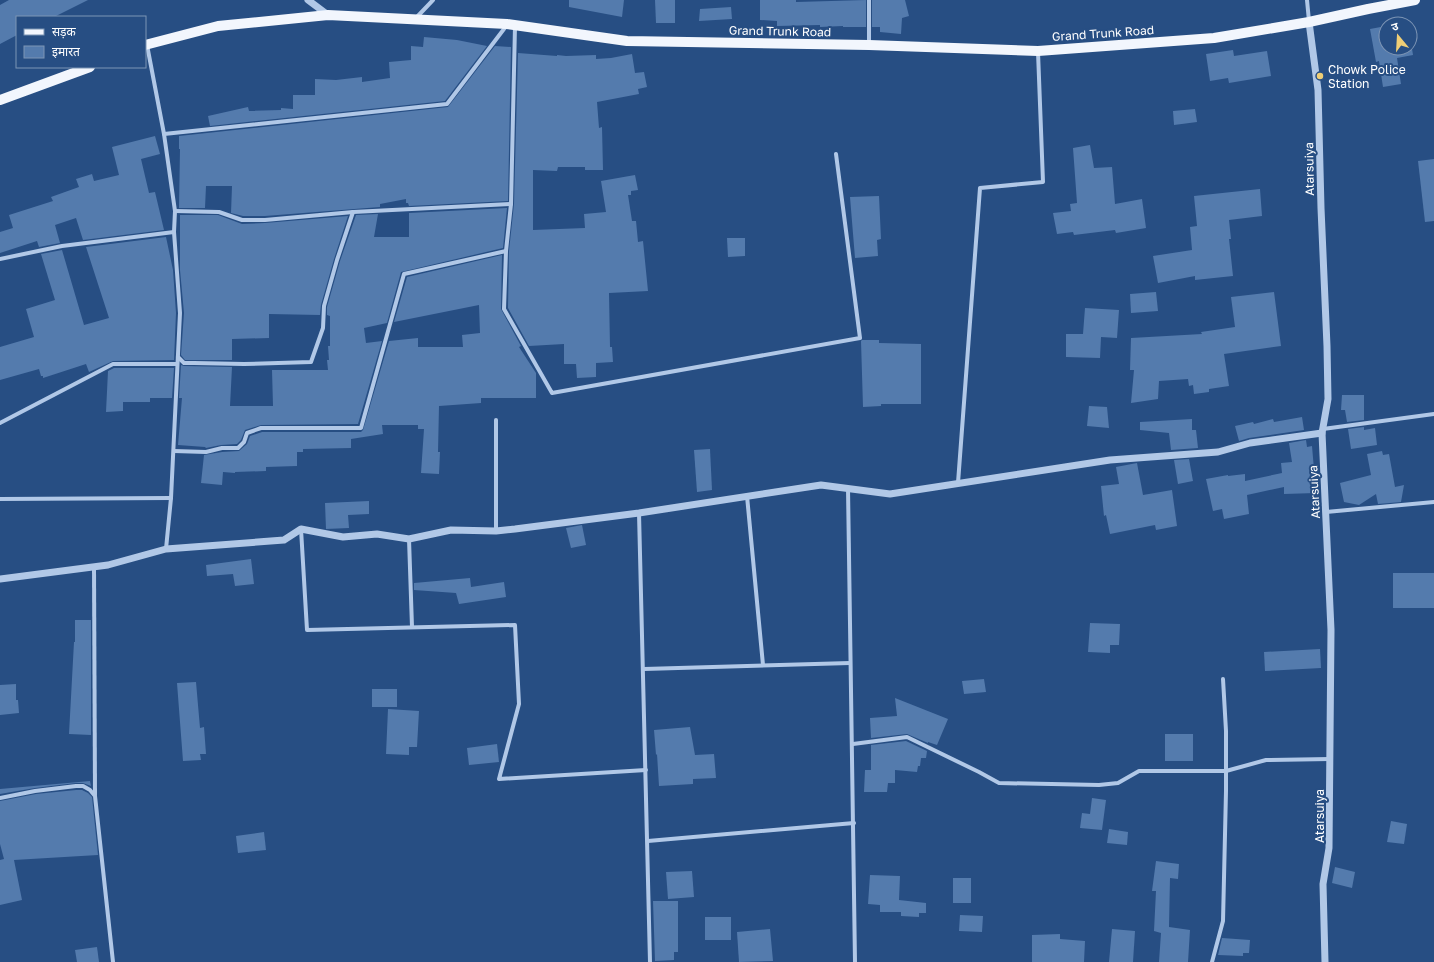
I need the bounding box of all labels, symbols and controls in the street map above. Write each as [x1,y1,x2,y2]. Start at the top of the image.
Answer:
legend [16,16,146,68]
north arrow [1378,16,1418,56]
text: उ [1390,19,1400,33]
street label: Grand Trunk Road [1051,22,1155,44]
street label: Grand Trunk Road [729,23,831,39]
text: सड़क [52,24,77,39]
text: इमारत [52,44,81,59]
place label: Chowk Police Station [1328,62,1406,91]
marker: Chowk Police Station [1315,71,1325,81]
street label: Atarsuiya [1301,142,1317,196]
street label: Atarsuiya [1305,465,1323,519]
street label: Atarsuiya [1312,789,1327,843]

